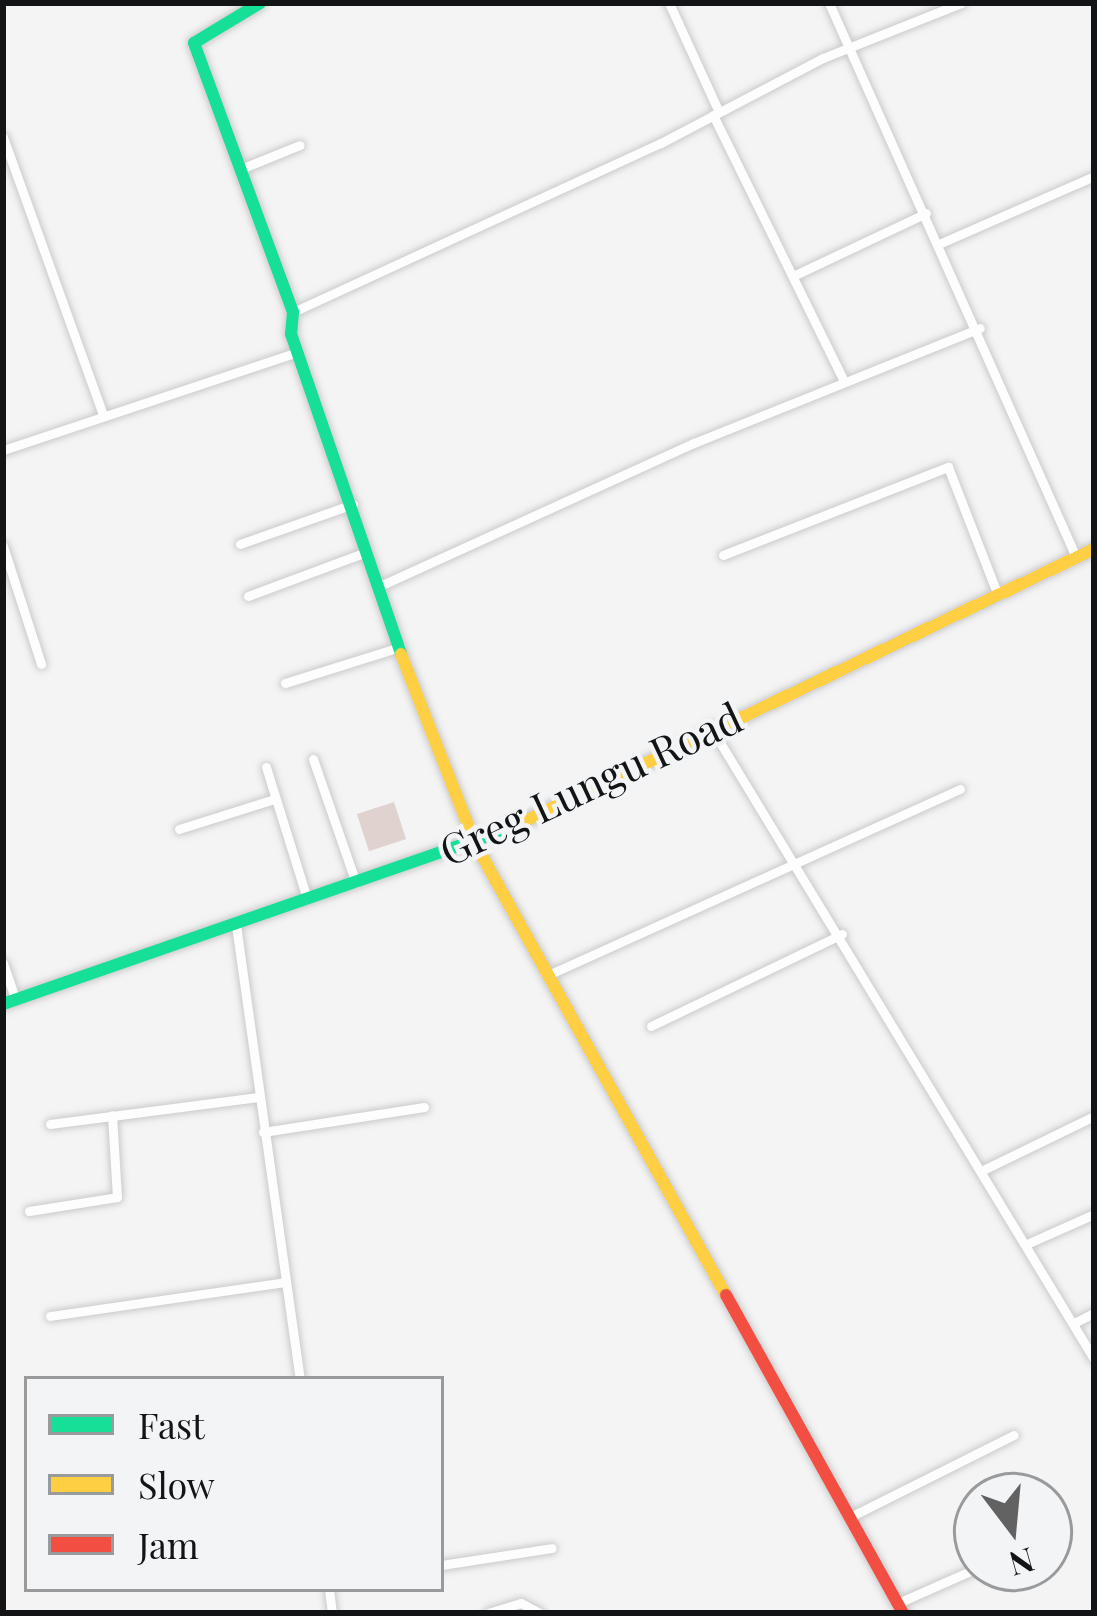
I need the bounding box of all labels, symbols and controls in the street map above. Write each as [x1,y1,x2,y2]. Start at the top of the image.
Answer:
street label: Greg Lungu Road [431,691,749,875]
legend [24,1376,444,1592]
text: Fast [138,1400,205,1448]
text: Slow [138,1460,215,1508]
north arrow [953,1472,1073,1592]
text: Jam [138,1520,199,1568]
text: N [1005,1539,1040,1588]

